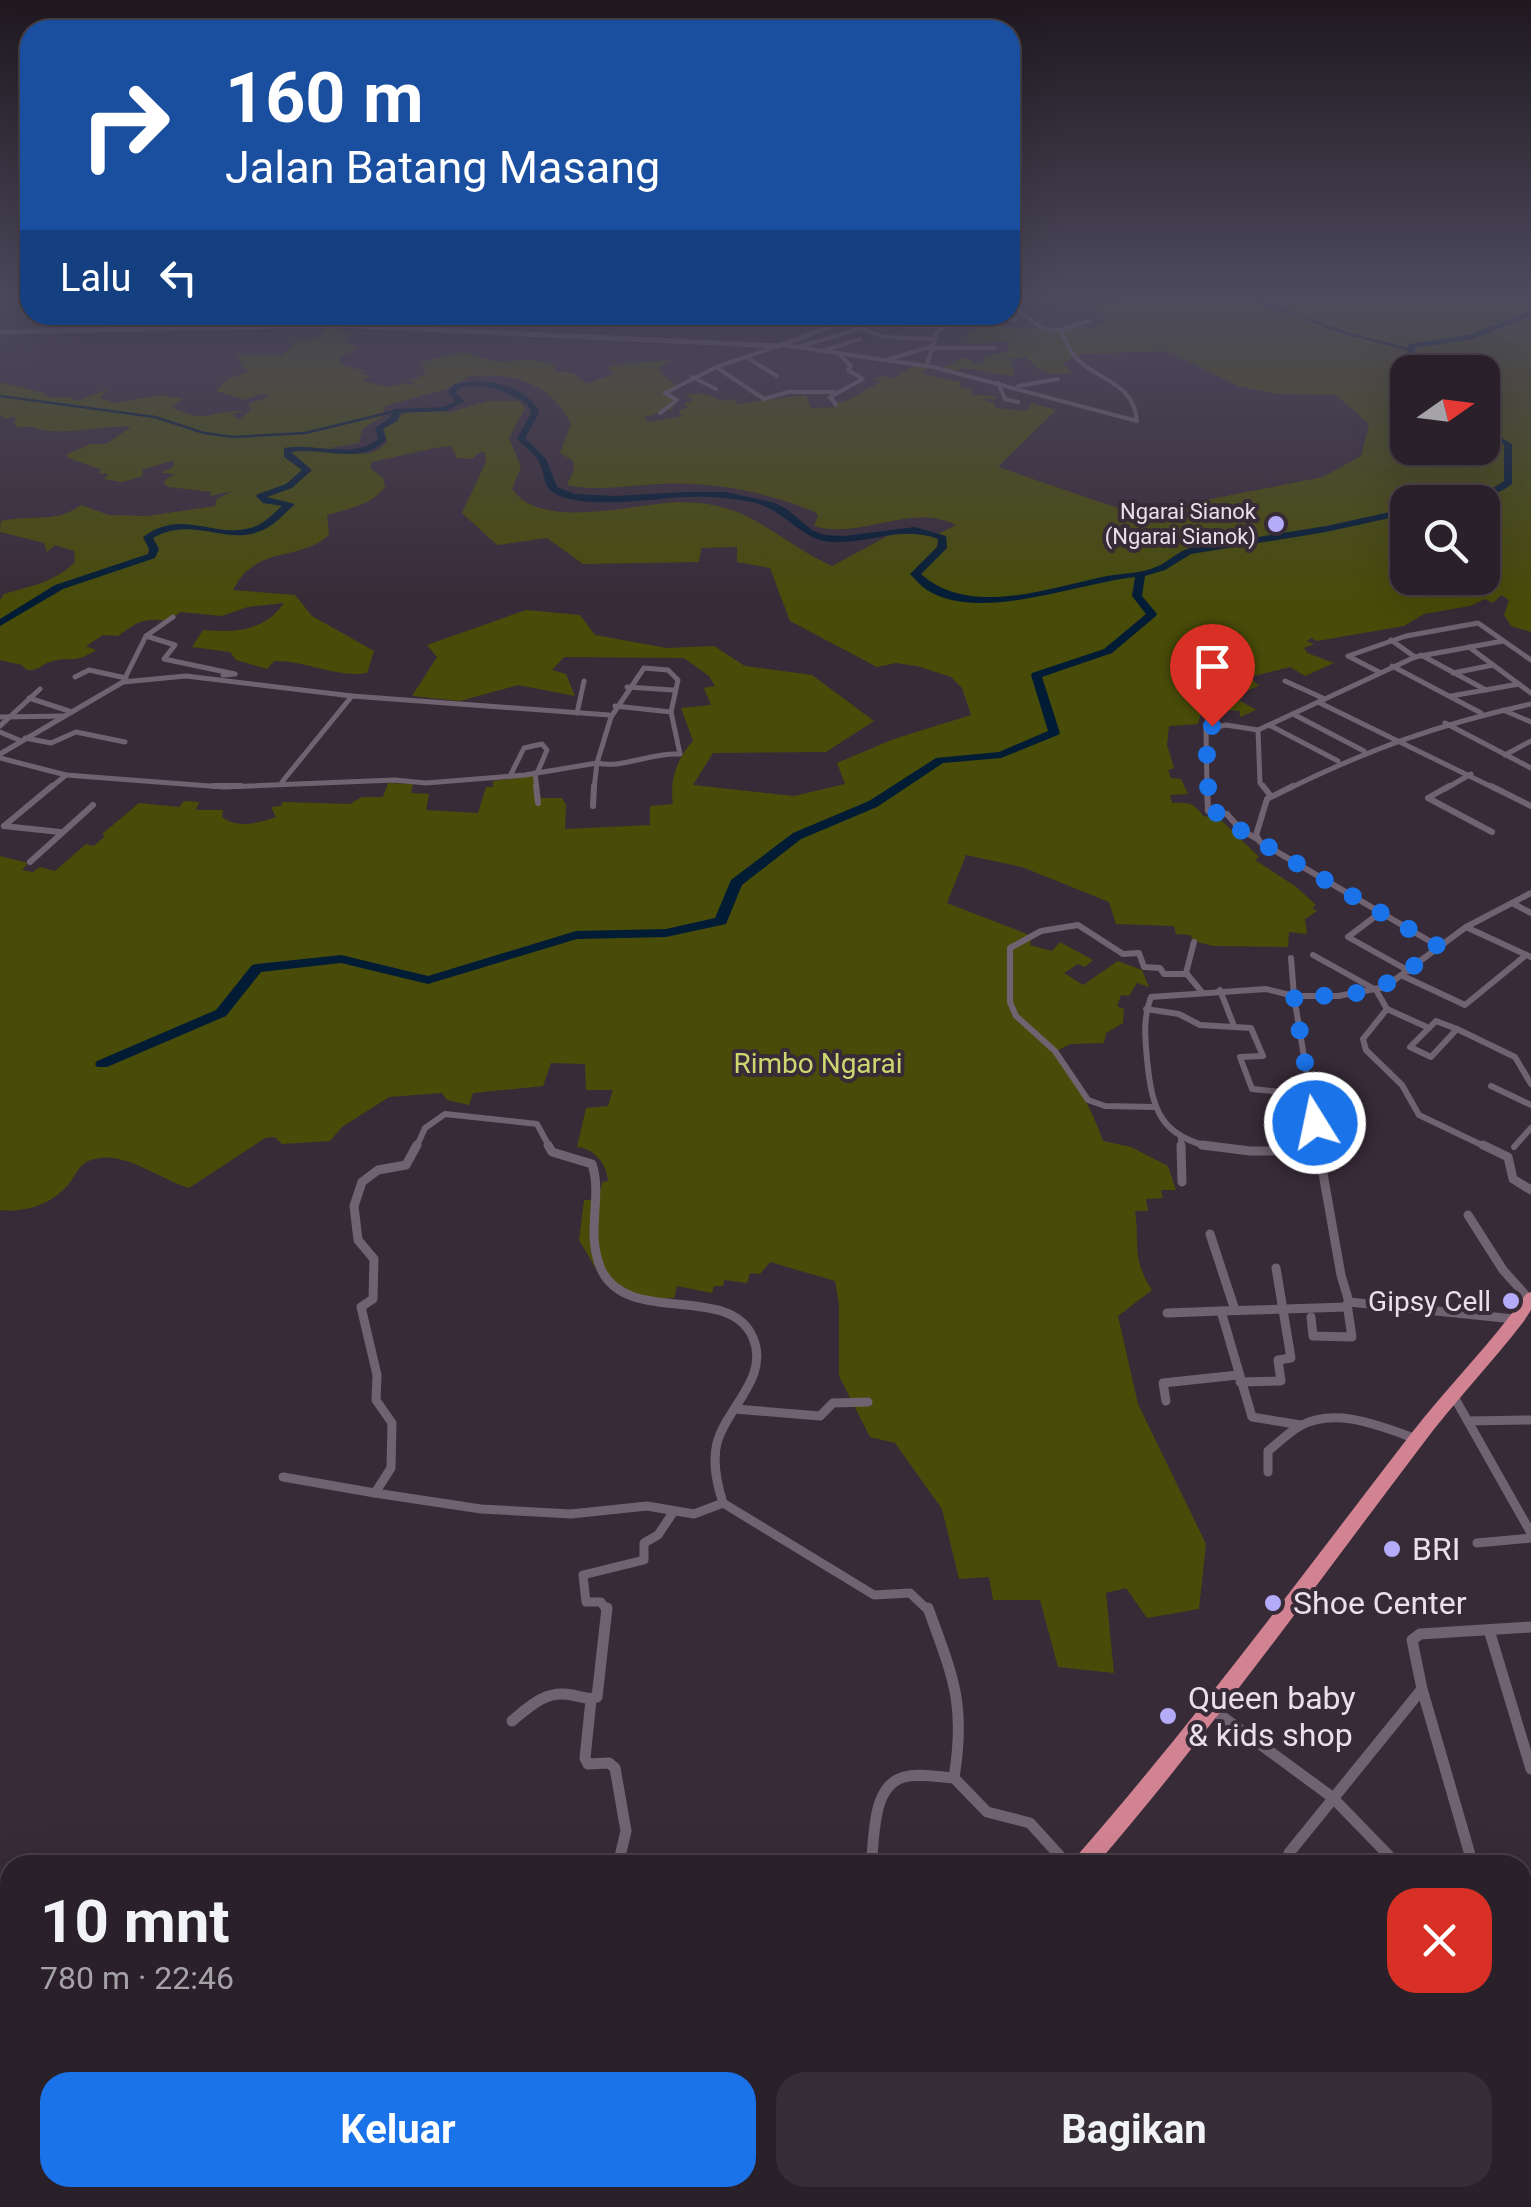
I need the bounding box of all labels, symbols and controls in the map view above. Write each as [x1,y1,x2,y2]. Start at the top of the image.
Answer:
text: 160 m [225,57,424,139]
icon: right [60,60,190,190]
text: Jalan Batang Masang [225,141,660,194]
icon: left [151,250,206,305]
text: Lalu [60,256,131,300]
north arrow [1390,355,1500,465]
map controls [1390,355,1500,595]
button: search [1390,485,1500,595]
place label: Ngarai Sianok (Ngarai Sianok) [1105,499,1257,550]
marker: Ngarai Sianok (Ngarai Sianok) [1265,513,1287,535]
pin [1170,624,1255,727]
icon: arrive [1185,639,1240,694]
park label: Rimbo Ngarai [733,1047,903,1080]
position arrow [1263,1071,1367,1175]
place label: Gipsy Cell [1368,1285,1491,1318]
marker: Gipsy Cell [1500,1290,1522,1312]
place label: BRI [1412,1530,1460,1568]
marker: BRI [1381,1538,1403,1560]
place label: Shoe Center [1293,1584,1467,1622]
marker: Shoe Center [1262,1592,1284,1614]
place label: Queen baby & kids shop [1188,1679,1356,1754]
marker: Queen baby & kids shop [1157,1705,1179,1727]
text: 10 mnt [40,1886,230,1957]
button: close [1387,1888,1492,1993]
text: 780 m · 22:46 [40,1959,234,1997]
button: Keluar [40,2072,756,2187]
button: Bagikan [776,2072,1492,2187]

